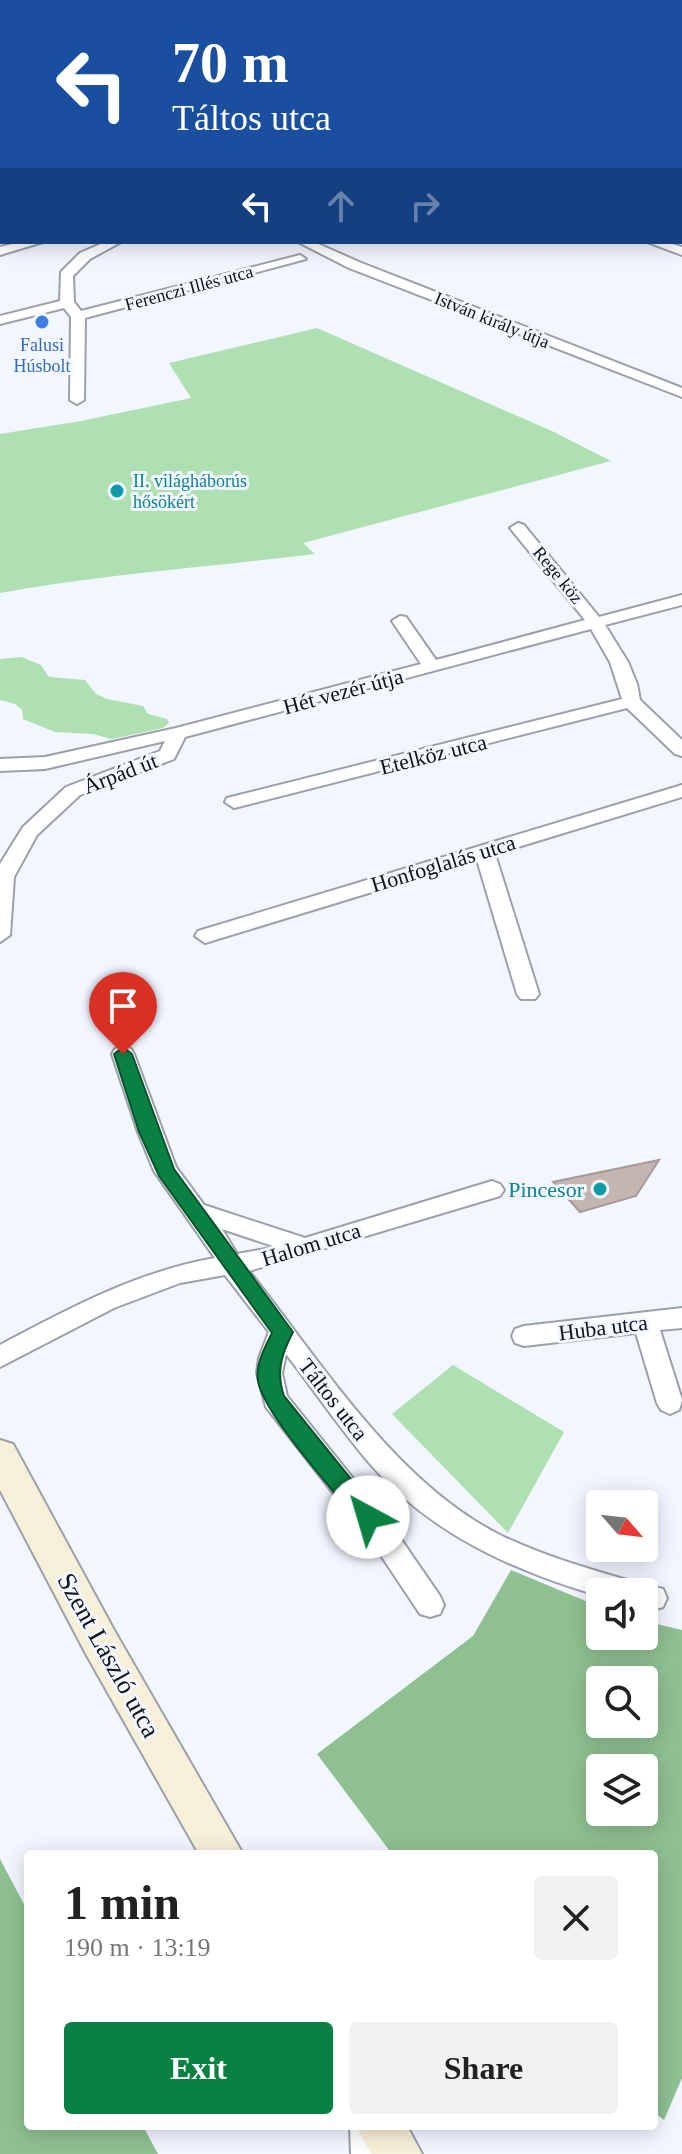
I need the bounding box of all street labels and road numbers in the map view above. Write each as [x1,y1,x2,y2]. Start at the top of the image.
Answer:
street label: Ferenczi Illés utca [123,261,255,315]
street label: István király útja [432,288,552,352]
street label: Rege köz [529,542,587,608]
street label: Hét vezér útja [280,663,406,720]
street label: Etelköz utca [377,729,489,780]
street label: Árpád út [79,748,161,799]
street label: Honfoglalás utca [368,830,519,897]
street label: Halom utca [259,1218,364,1271]
street label: Huba utca [557,1310,649,1345]
street label: Táltos utca [294,1353,373,1445]
street label: Szent László utca [51,1568,166,1743]

